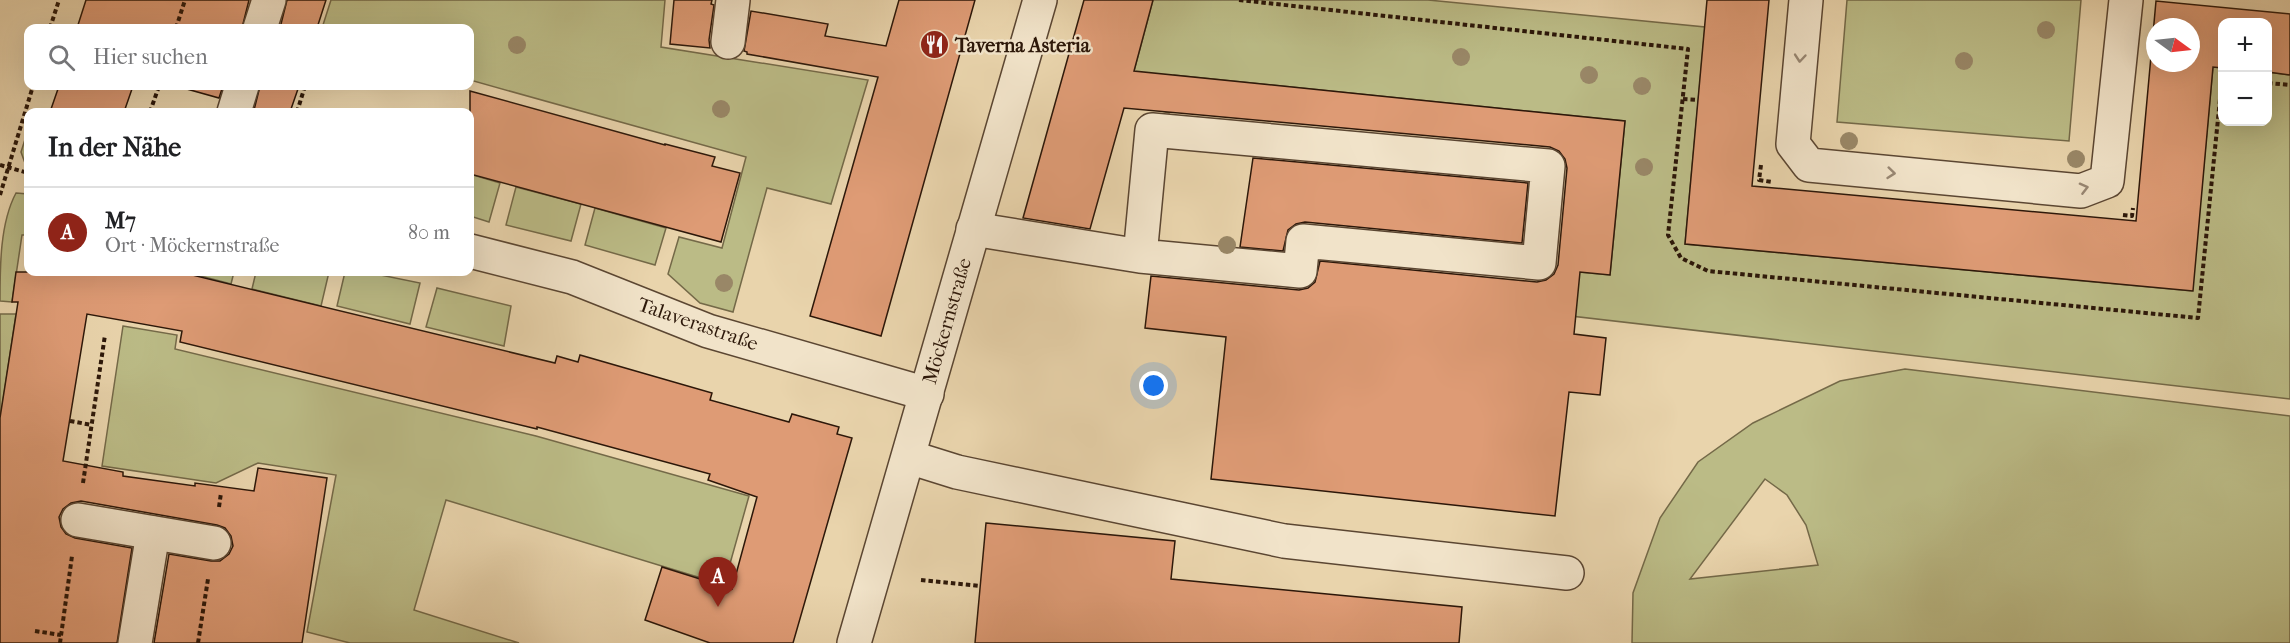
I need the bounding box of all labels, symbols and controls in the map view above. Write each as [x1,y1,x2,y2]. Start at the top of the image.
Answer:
north arrow [2146,18,2200,72]
map controls [2218,18,2272,126]
button: + [2218,18,2272,72]
search box [24,24,474,90]
restaurant icon: Taverna Asteria [918,29,950,61]
place label: Taverna Asteria [954,34,1091,57]
icon: search [45,41,78,74]
text: Hier suchen [93,44,208,70]
one-way arrow [1794,54,1807,63]
button: − [2218,72,2272,126]
text: In der Nähe [48,132,181,163]
one-way arrow [1886,166,1895,179]
one-way arrow [2079,183,2089,196]
text: M7 [105,208,136,234]
text: A [61,221,74,244]
text: 80 m [408,221,450,244]
text: Ort · Möckernstraße [105,234,279,257]
street label: Möckernstraße [918,255,976,387]
street label: Talaverastraße [635,293,761,355]
your location [1139,371,1168,400]
pin: A [698,558,738,607]

